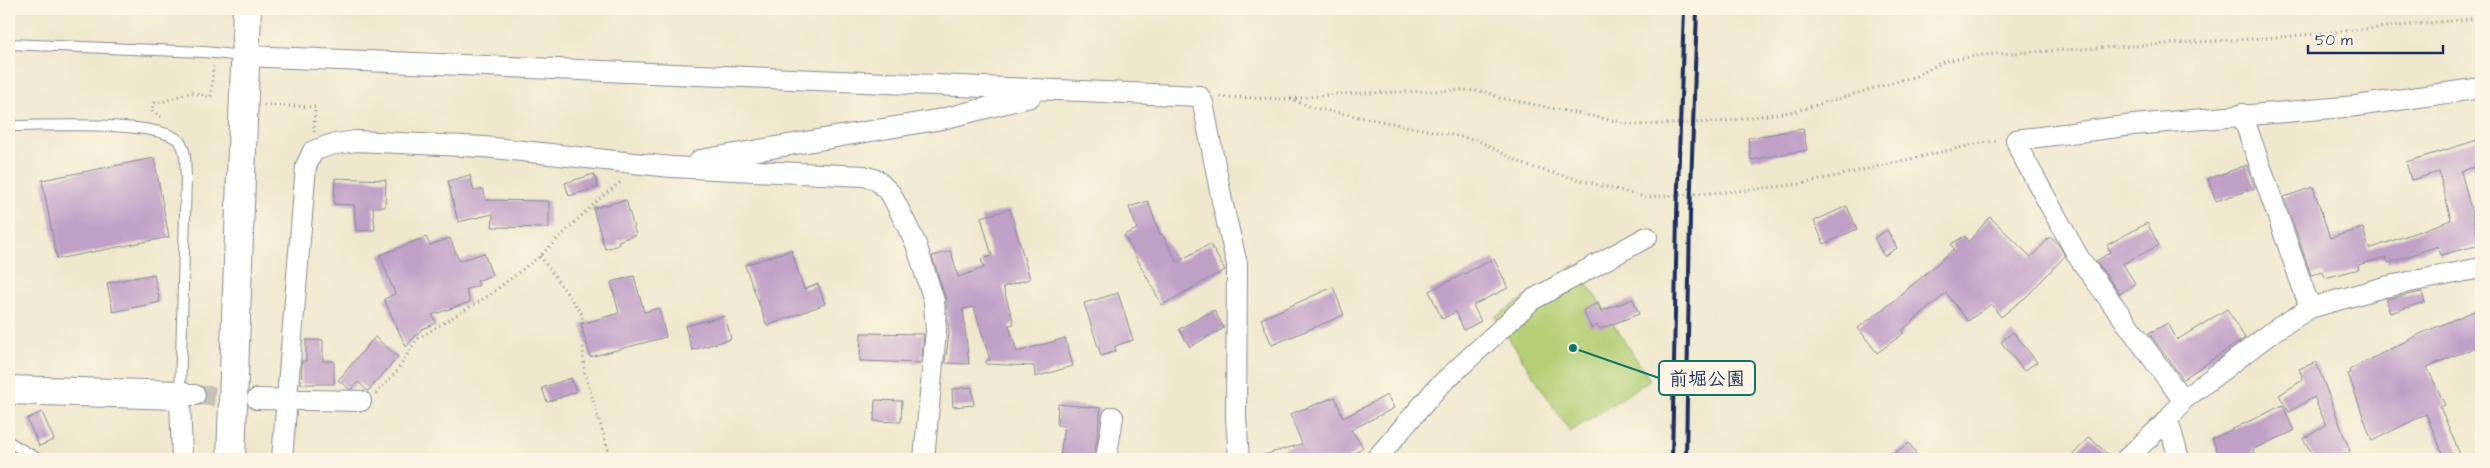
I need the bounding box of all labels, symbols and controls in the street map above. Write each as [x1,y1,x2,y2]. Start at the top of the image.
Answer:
scale bar [2308,22,2442,54]
text: 50 m [2315,30,2353,51]
callout: 前堀公園 [1659,361,1755,395]
text: 前堀公園 [1669,366,1745,393]

